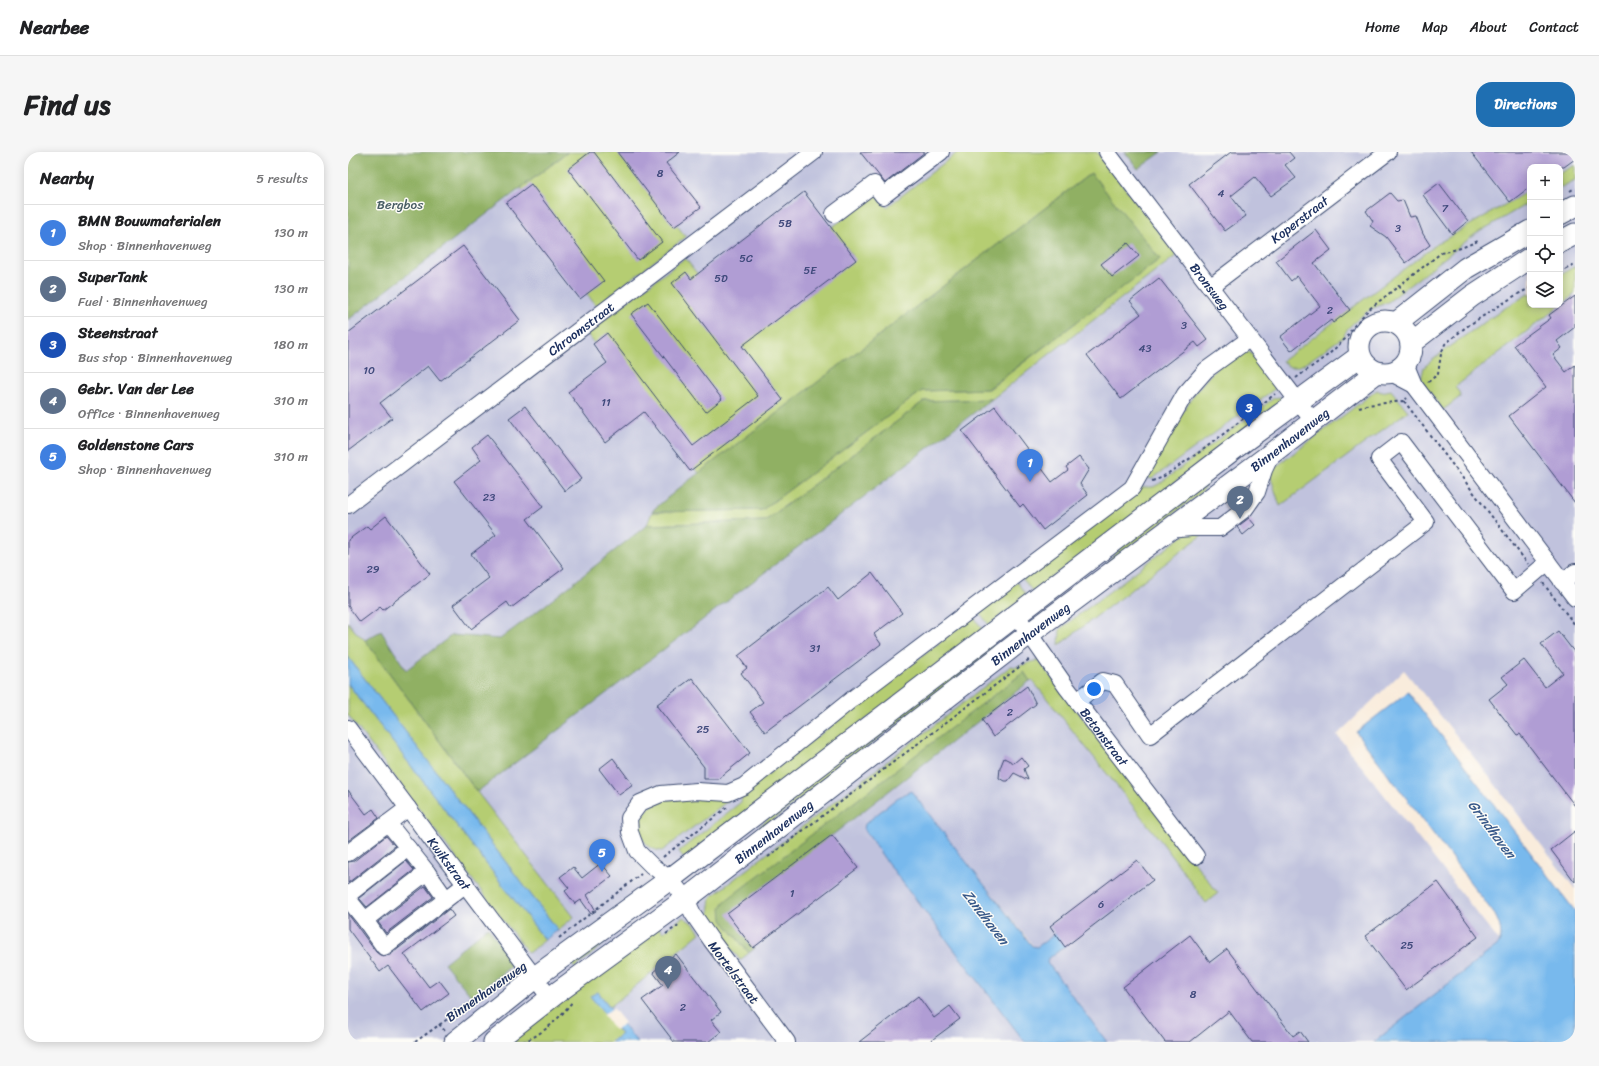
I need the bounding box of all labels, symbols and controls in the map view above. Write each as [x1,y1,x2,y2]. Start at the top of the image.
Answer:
text: Nearbee [20,11,89,44]
text: Home [1365,15,1400,40]
text: Map [1422,15,1448,40]
text: About [1470,15,1507,40]
text: Contact [1529,15,1579,40]
text: Find us [24,80,111,129]
button: Directions [1476,82,1575,127]
text: Nearby [40,163,94,193]
house number: 8 [657,164,664,183]
map controls [1527,164,1563,308]
button: + [1527,164,1563,200]
text: 5 results [256,167,308,190]
house number: 4 [1218,184,1225,203]
street label: Koperstraat [1265,190,1334,249]
park label: Bergbos [377,193,424,216]
house number: 7 [1442,199,1449,218]
button: − [1527,200,1563,236]
text: BMN Bouwmaterialen [78,208,221,234]
house number: 5B [778,214,792,233]
house number: 3 [1395,219,1401,238]
text: 1 [50,221,56,244]
text: 130 m [274,221,308,244]
text: Shop · Binnenhavenweg [78,234,212,257]
button: locate [1527,236,1563,272]
house number: 5C [739,249,753,268]
street label: Bronsweg [1184,258,1235,316]
house number: 5E [804,261,817,280]
text: SuperTank [78,264,148,290]
house number: 5D [714,269,728,288]
button: layers [1527,272,1563,308]
text: 2 [49,277,57,300]
text: 130 m [274,277,308,300]
text: Fuel · Binnenhavenweg [78,290,208,313]
street label: Chroomstraat [543,296,620,362]
house number: 2 [1327,301,1334,320]
house number: 3 [1181,316,1187,335]
text: Steenstraat [78,320,157,346]
text: 3 [49,333,57,356]
text: 180 m [273,333,308,356]
house number: 43 [1139,339,1151,358]
text: Bus stop · Binnenhavenweg [78,346,232,369]
house number: 10 [363,361,375,380]
text: Gebr. Van der Lee [78,376,194,402]
text: 4 [49,389,57,412]
text: 310 m [274,389,308,412]
house number: 11 [601,393,611,412]
pin: 3 [1236,394,1262,427]
text: Office · Binnenhavenweg [78,402,220,425]
street label: Binnenhavenweg [1245,402,1335,478]
text: Goldenstone Cars [78,432,194,458]
text: 5 [49,445,57,468]
text: 310 m [274,445,308,468]
pin: 1 [1017,449,1043,482]
text: Shop · Binnenhavenweg [78,458,212,481]
pin: 2 [1227,486,1253,519]
house number: 23 [483,488,495,507]
house number: 29 [366,560,380,579]
street label: Binnenhavenweg [986,596,1075,672]
house number: 31 [810,639,821,658]
your location [1084,679,1104,699]
house number: 2 [1007,703,1014,722]
street label: Betonstraat [1074,703,1135,772]
house number: 25 [696,720,710,739]
street label: Binnenhavenweg [729,793,819,870]
water label: Grindhaven [1461,794,1523,865]
street label: Kwikstraat [421,832,477,896]
pin: 5 [589,839,615,872]
house number: 1 [790,884,795,903]
water label: Zandhaven [956,884,1016,952]
house number: 6 [1098,895,1104,914]
street label: Mortelstraat [702,936,765,1009]
house number: 25 [1400,936,1414,955]
street label: Binnenhavenweg [441,955,532,1028]
pin: 4 [655,956,681,989]
house number: 8 [1190,985,1197,1004]
house number: 2 [680,998,687,1017]

